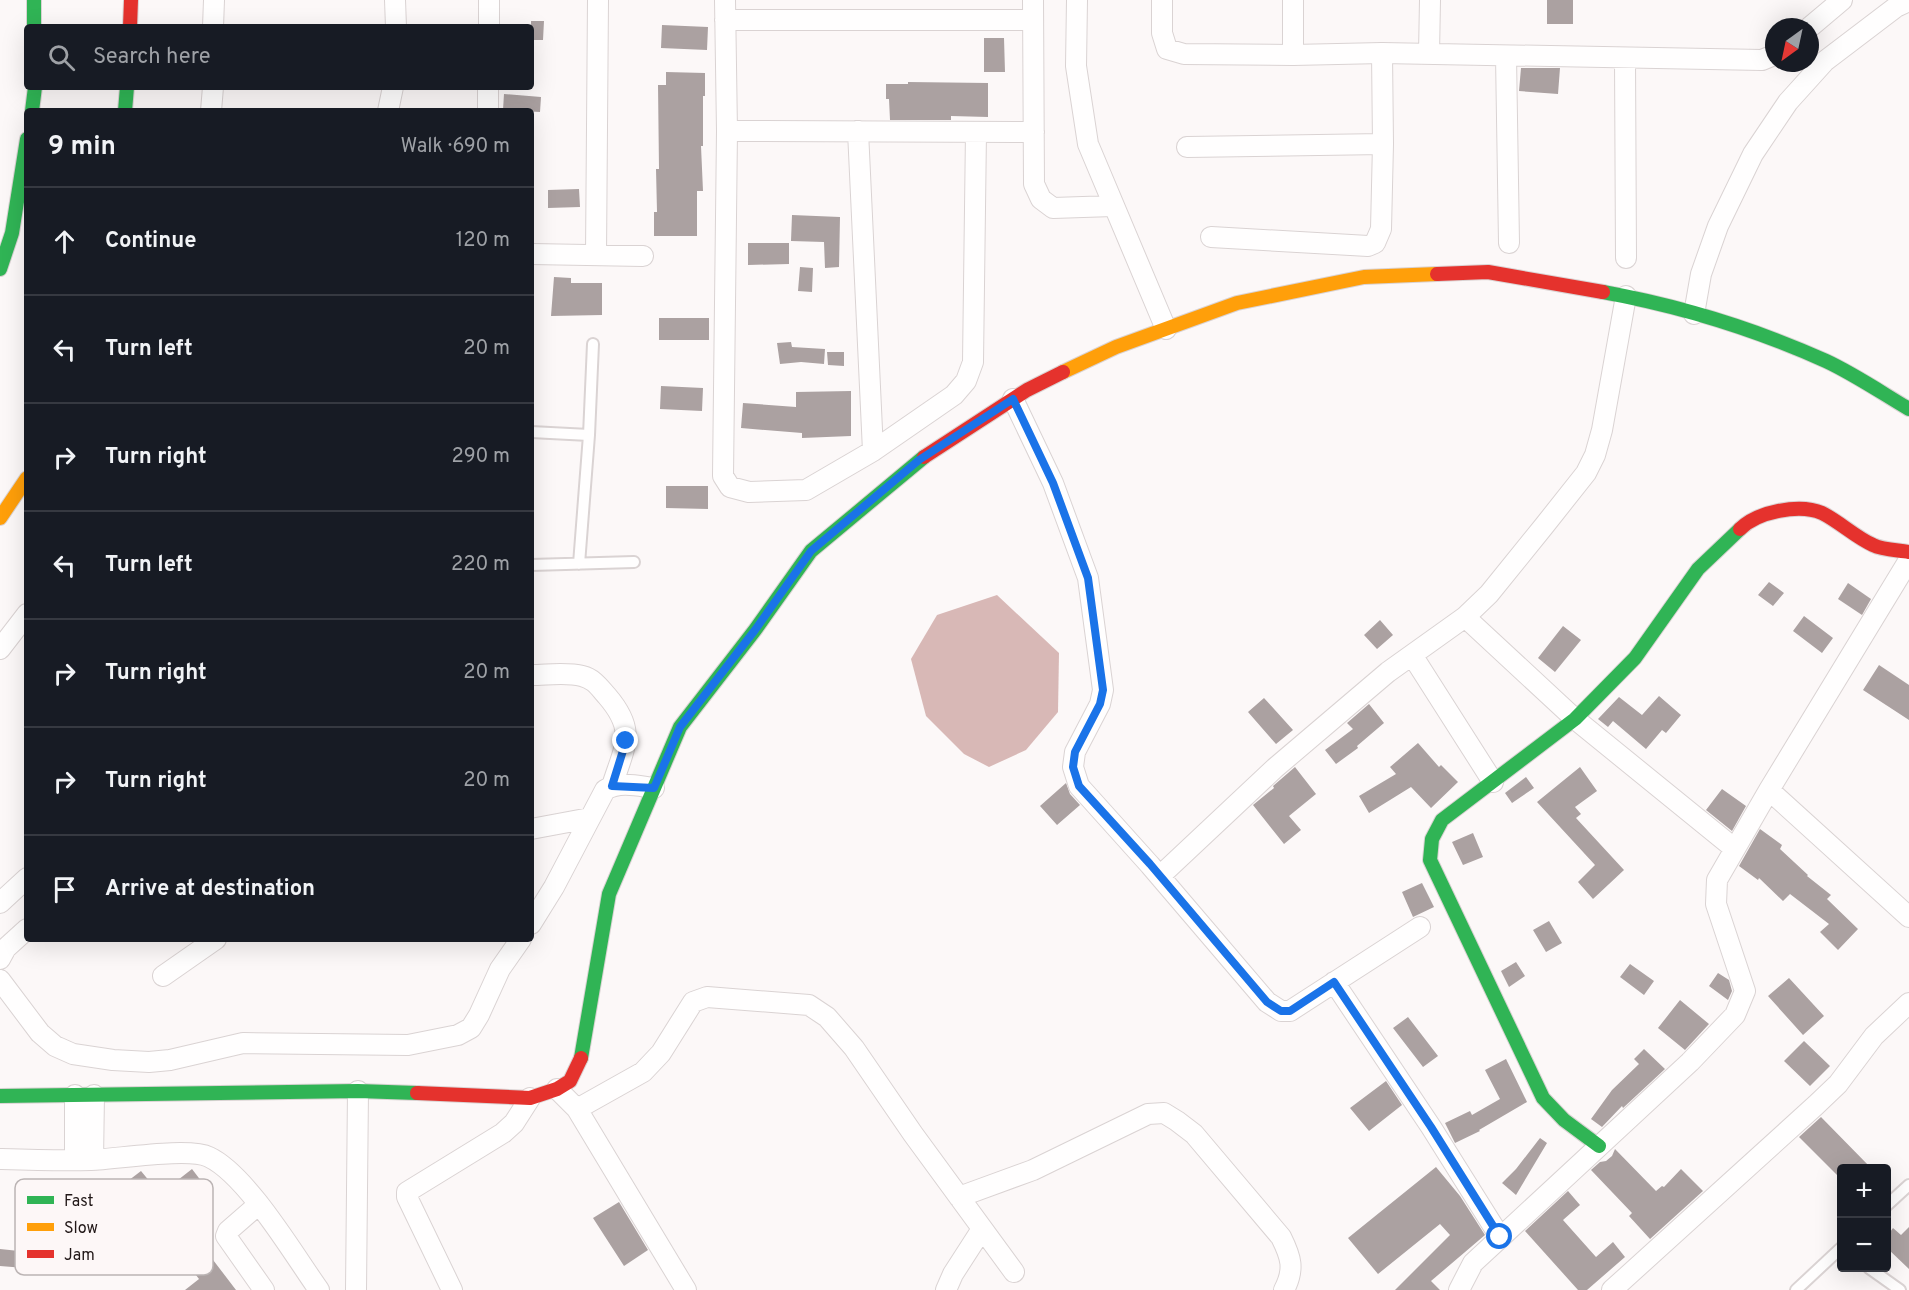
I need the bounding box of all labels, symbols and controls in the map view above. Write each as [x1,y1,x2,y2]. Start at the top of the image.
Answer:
north arrow [1765,18,1819,72]
search box [24,24,534,90]
icon: search [45,41,78,74]
text: Search here [93,44,211,71]
text: 9 min [48,131,116,164]
text: Walk · 690 m [400,134,510,160]
icon: ahead [48,225,81,258]
text: Continue [105,228,196,255]
text: 120 m [456,228,510,254]
icon: left [48,333,81,366]
text: Turn left [105,336,193,363]
text: 20 m [463,336,510,362]
icon: right [48,441,81,474]
text: Turn right [105,444,207,471]
text: 290 m [452,444,510,470]
icon: left [48,549,81,582]
text: Turn left [105,552,193,579]
text: 220 m [451,552,510,578]
icon: right [48,657,81,690]
text: Turn right [105,660,207,687]
text: 20 m [463,660,510,686]
route end [612,727,638,753]
icon: right [48,765,81,798]
text: Turn right [105,768,207,795]
text: 20 m [463,768,510,794]
icon: arrive [48,873,81,906]
text: Arrive at destination [105,876,315,903]
map controls [1837,1164,1891,1272]
button: + [1837,1164,1891,1218]
legend [15,1179,213,1275]
text: Fast [64,1192,94,1212]
button: − [1837,1218,1891,1272]
text: Slow [64,1219,98,1239]
route start [1486,1223,1512,1249]
text: Jam [64,1246,95,1266]

